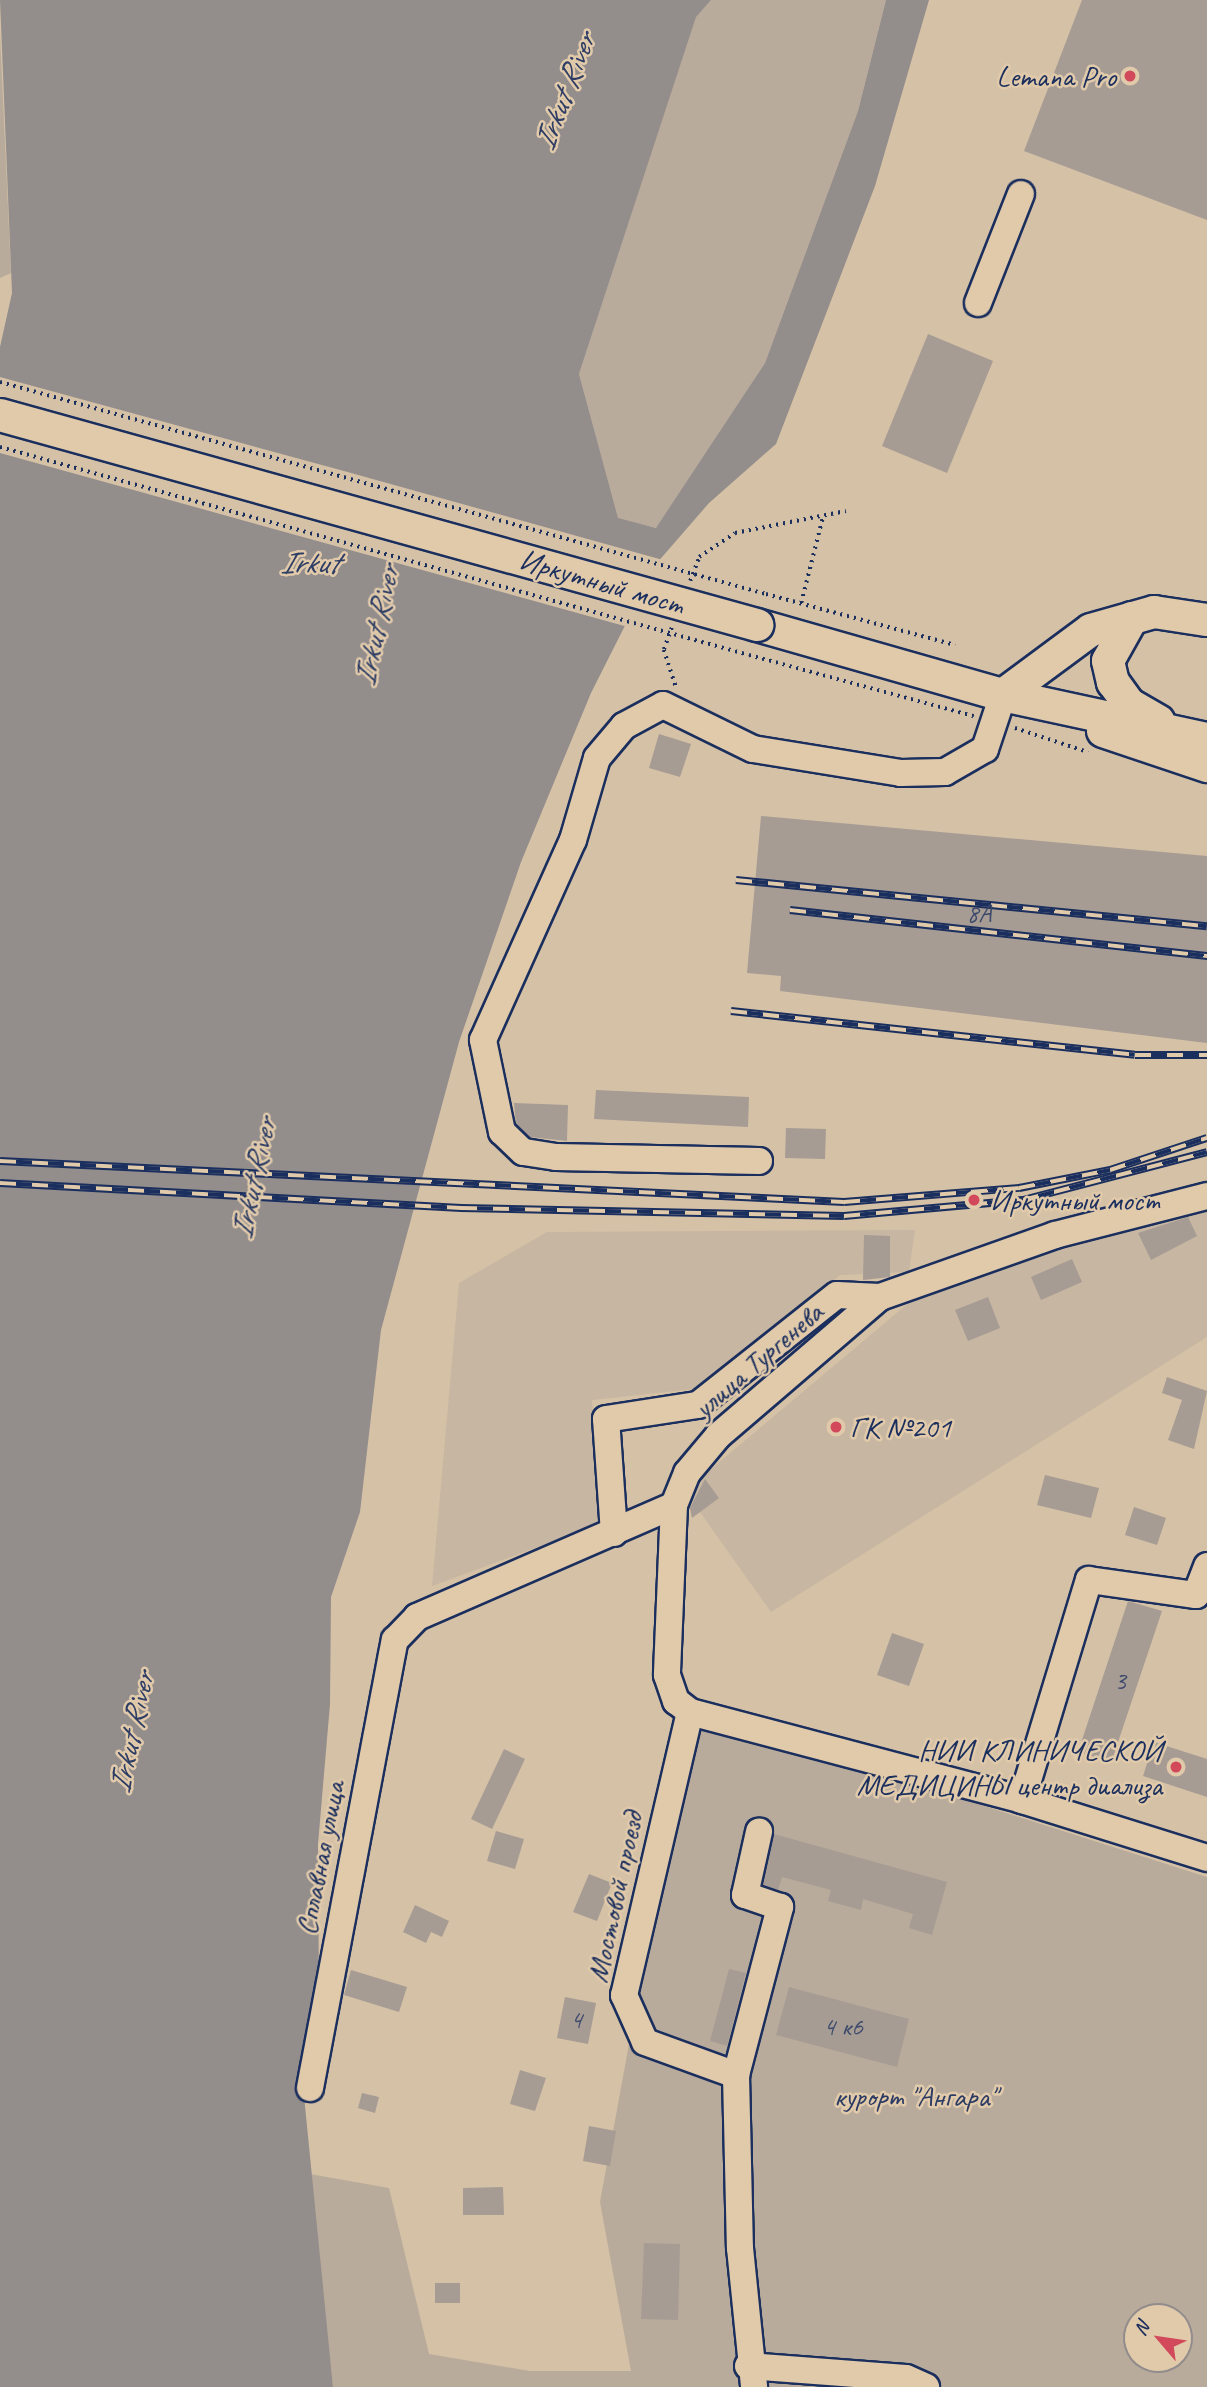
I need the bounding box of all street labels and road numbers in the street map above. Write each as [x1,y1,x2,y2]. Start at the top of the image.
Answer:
street label: Иркутный мост [515,541,689,623]
street label: улица Тургенева [686,1294,830,1426]
street label: Сплавная улица [287,1778,353,1938]
street label: Мостовой проезд [579,1808,651,1986]

